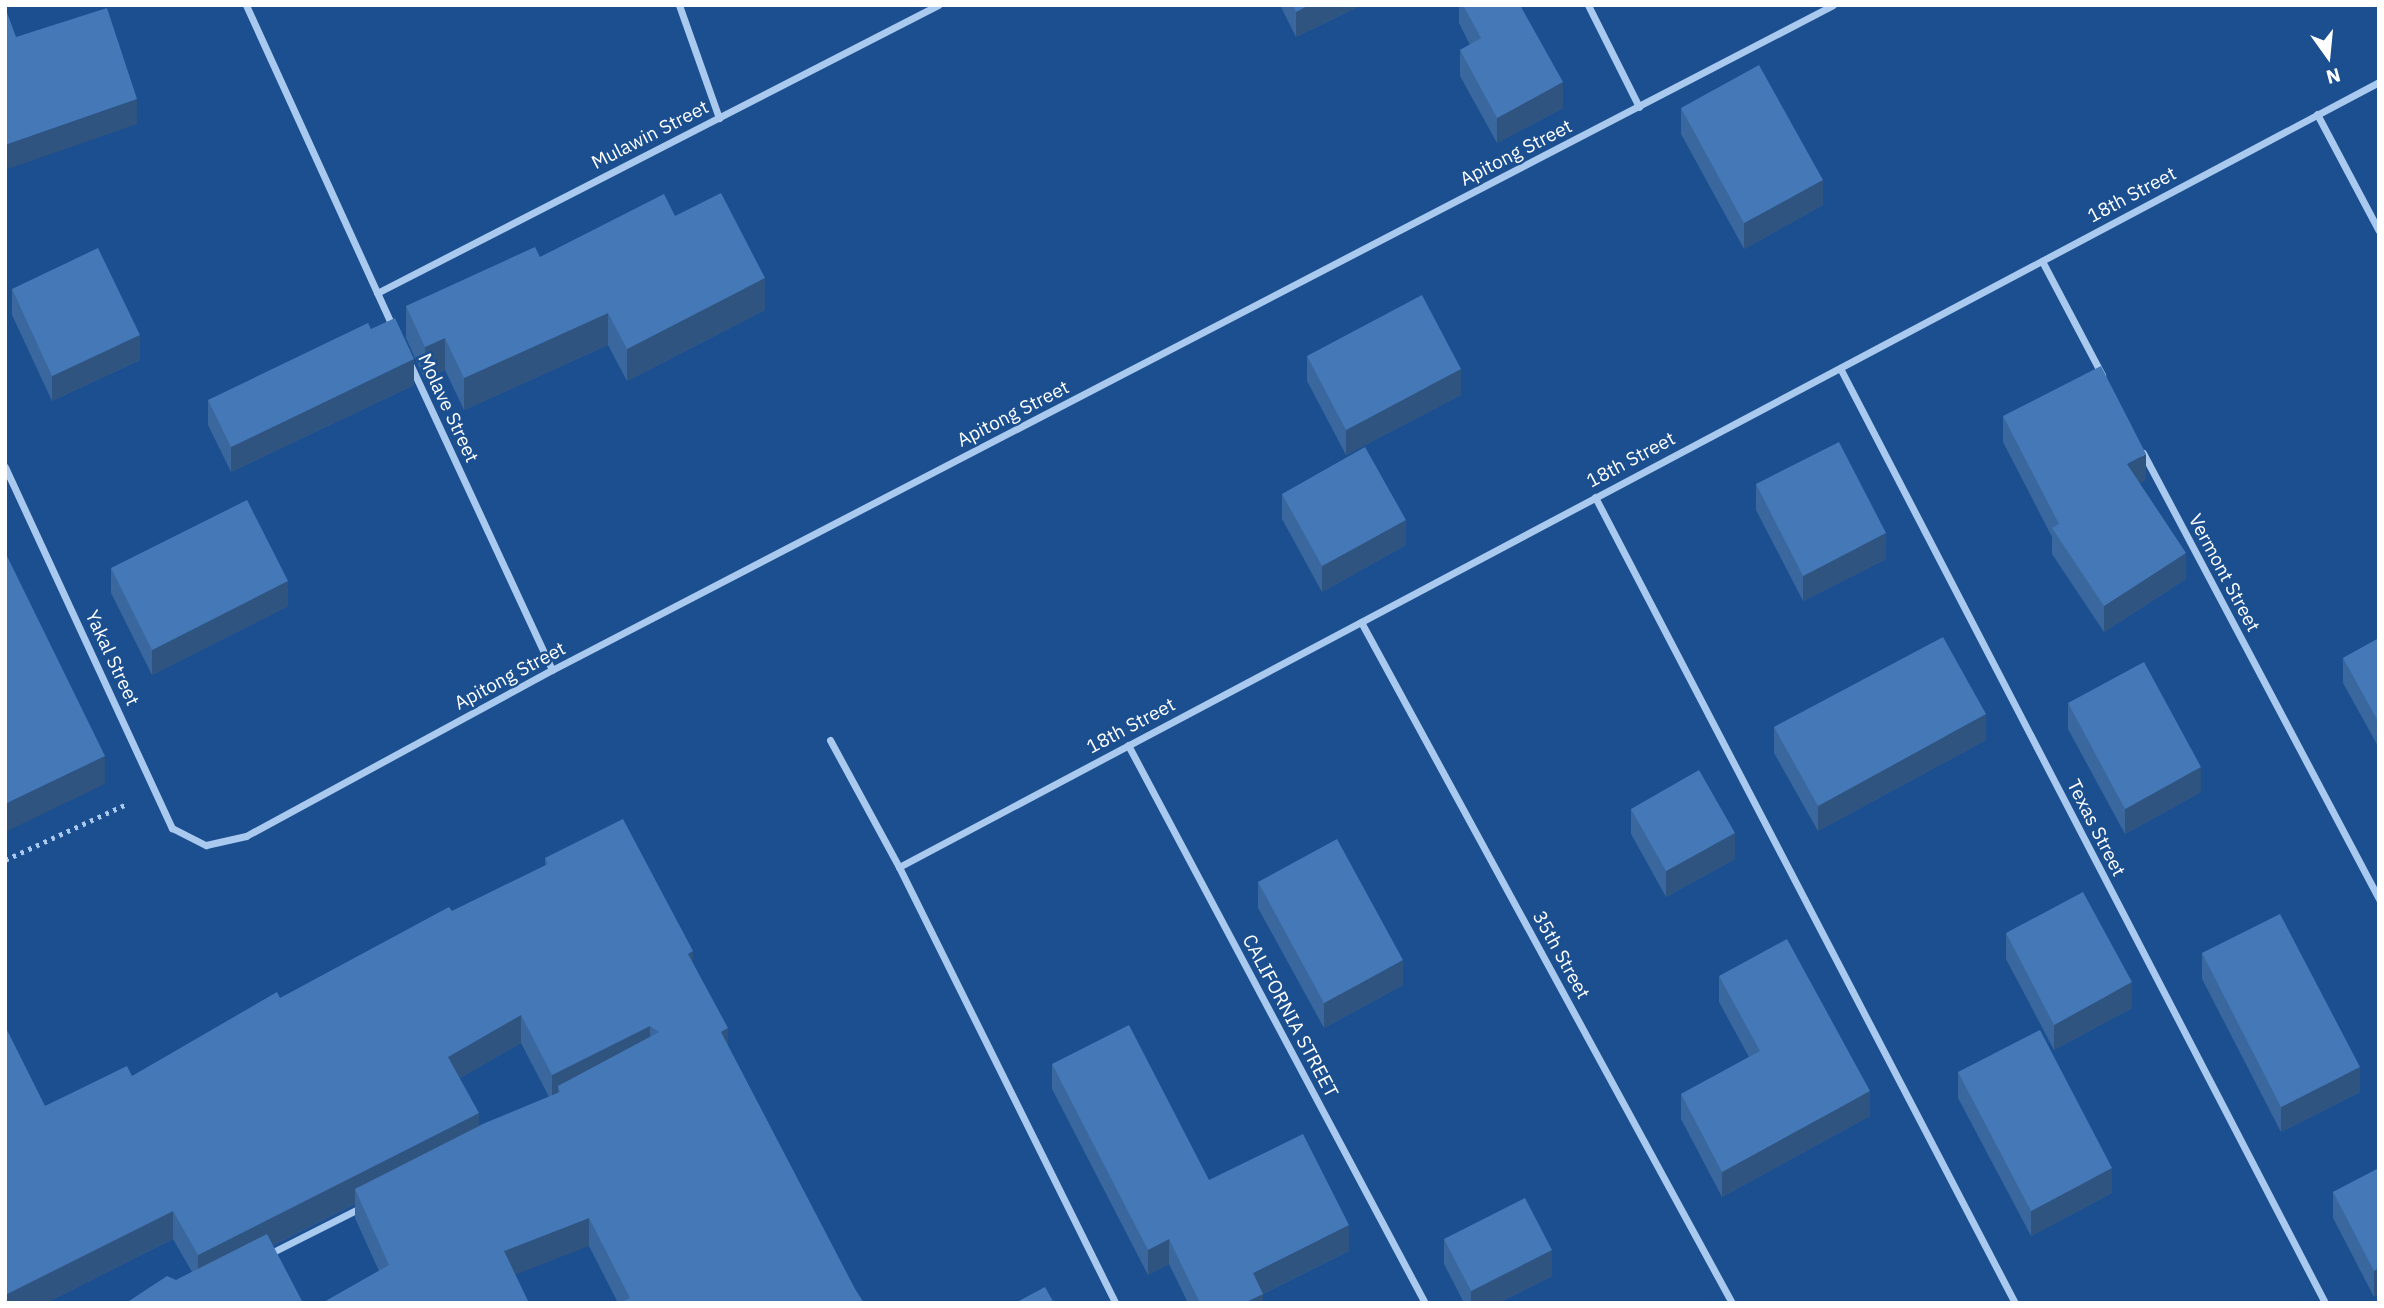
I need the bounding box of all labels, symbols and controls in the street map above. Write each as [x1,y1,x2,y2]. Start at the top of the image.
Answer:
north arrow [2293,21,2363,91]
text: N [2324,63,2343,90]
street label: Mulawin Street [588,96,712,174]
street label: Apitong Street [1456,115,1576,191]
street label: 18th Street [2084,162,2180,228]
street label: Molave Street [413,350,483,466]
street label: Apitong Street [953,376,1073,452]
street label: 18th Street [1583,427,1679,493]
street label: Vermont Street [2183,510,2265,636]
street label: Yakal Street [80,607,144,709]
street label: Apitong Street [451,637,569,715]
street label: 18th Street [1083,693,1179,759]
street label: Texas Street [2062,776,2130,880]
street label: 35th Street [1528,907,1594,1003]
street label: CALIFORNIA STREET [1237,931,1343,1101]

